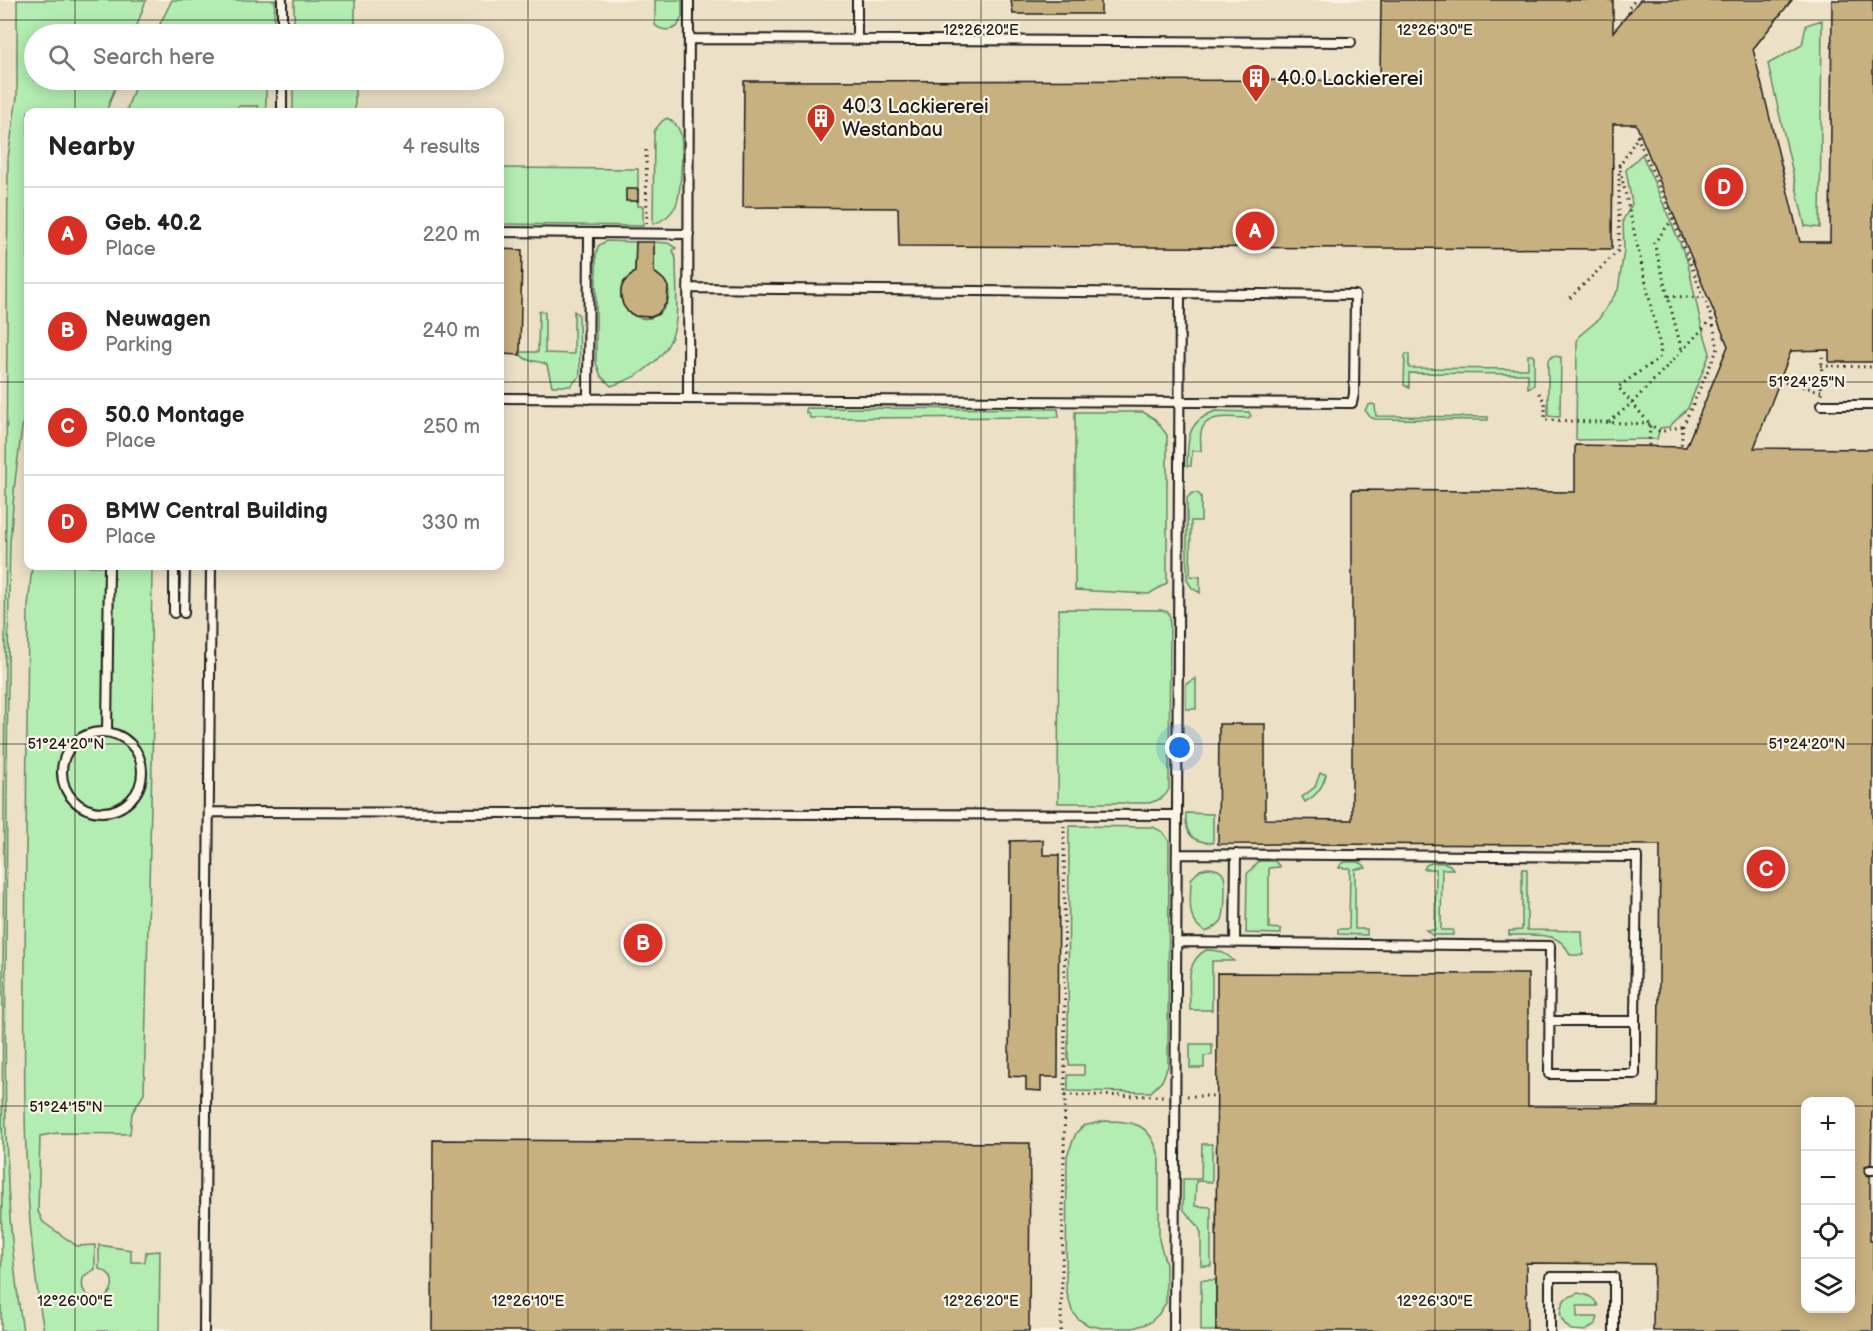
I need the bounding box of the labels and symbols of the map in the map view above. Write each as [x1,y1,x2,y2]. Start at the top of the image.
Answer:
text: 12°26'20"E [943,21,1019,40]
text: 12°26'30"E [1397,21,1473,40]
building icon: 40.0 Lackiererei [1240,62,1272,104]
place label: 40.0 Lackiererei [1277,67,1423,91]
place label: 40.3 Lackiererei Westanbau [842,95,989,142]
building icon: 40.3 Lackiererei Westanbau [805,102,837,144]
pin: D [1704,164,1744,210]
pin: A [1236,208,1274,254]
text: 51°24'25"N [1769,373,1845,392]
your location [1165,733,1194,762]
text: 51°24'20"N [28,735,105,754]
text: 51°24'20"N [1769,735,1846,754]
pin: C [1746,846,1786,892]
pin: B [624,920,662,966]
text: 51°24'15"N [29,1098,103,1117]
text: 12°26'00"E [37,1292,113,1311]
text: 12°26'10"E [492,1292,564,1311]
text: 12°26'20"E [943,1292,1019,1311]
text: 12°26'30"E [1397,1292,1473,1311]

